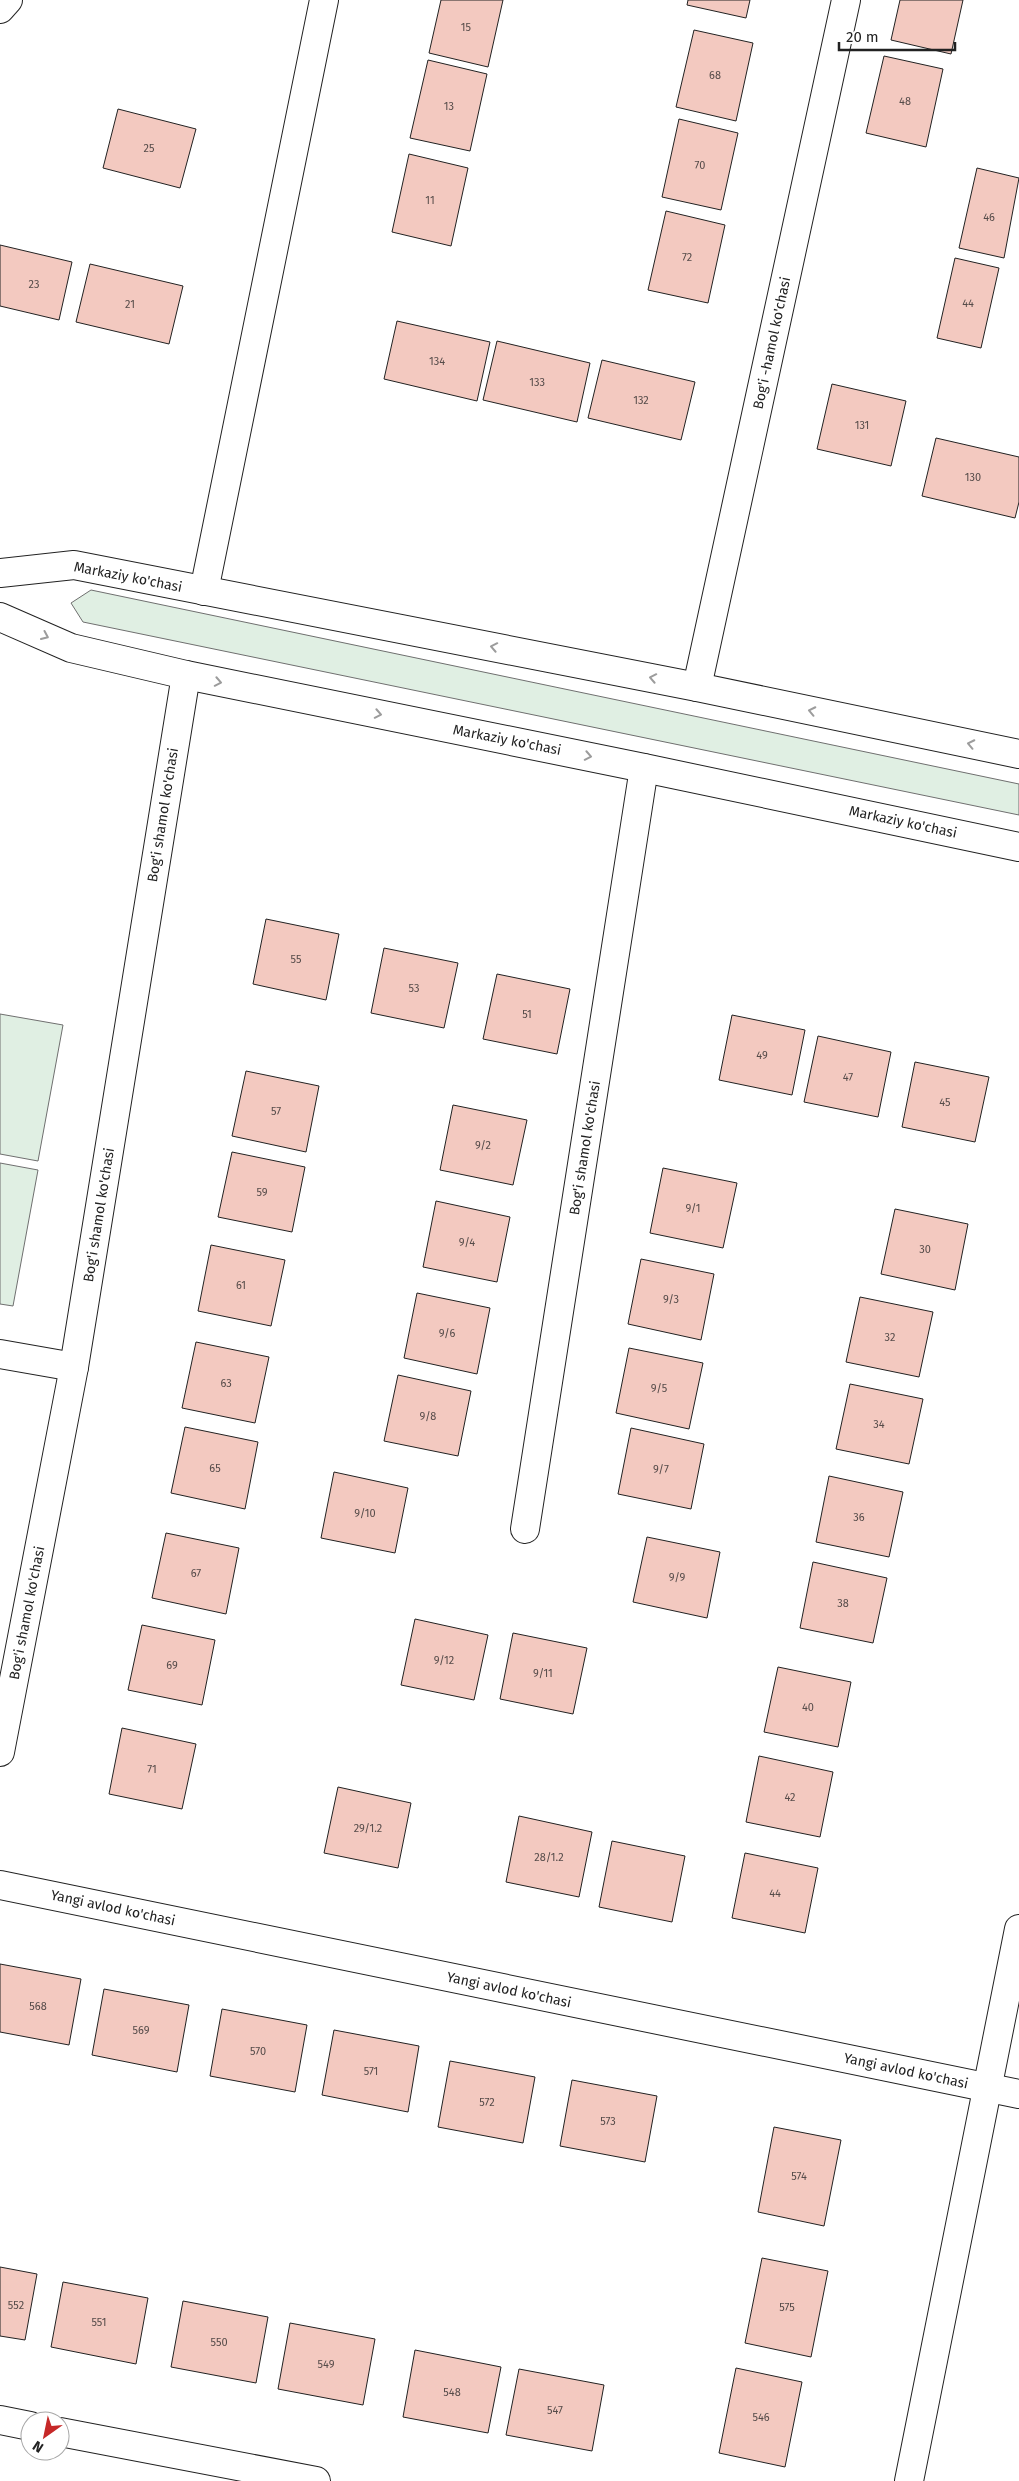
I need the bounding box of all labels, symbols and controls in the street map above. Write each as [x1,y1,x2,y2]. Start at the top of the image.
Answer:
scale bar [839,20,955,52]
house number: 15 [461,21,472,34]
text: 20 m [846,28,879,46]
house number: 68 [709,69,721,82]
house number: 48 [899,95,911,108]
house number: 13 [444,100,454,113]
house number: 25 [144,142,155,155]
house number: 70 [695,159,705,172]
house number: 11 [425,194,435,207]
house number: 46 [983,211,995,224]
house number: 72 [682,251,692,264]
street label: Bog'i -hamol ko'chasi [750,275,794,411]
house number: 23 [29,278,39,291]
house number: 44 [962,297,974,310]
house number: 21 [125,298,135,311]
house number: 134 [429,355,445,368]
house number: 133 [529,376,545,389]
house number: 132 [633,394,649,407]
house number: 131 [855,419,869,432]
house number: 130 [965,471,981,484]
street label: Markaziy ko'chasi [72,558,184,596]
one-way arrow [40,630,49,641]
one-way arrow [489,643,498,653]
one-way arrow [649,674,657,684]
one-way arrow [214,676,223,687]
one-way arrow [808,706,817,717]
one-way arrow [373,708,382,719]
street label: Markaziy ko'chasi [451,721,563,759]
one-way arrow [967,740,976,750]
street label: Bog'i shamol ko'chasi [144,747,182,883]
one-way arrow [584,751,593,761]
street label: Markaziy ko'chasi [847,802,959,842]
house number: 55 [291,953,302,966]
house number: 53 [409,982,419,995]
house number: 51 [522,1008,532,1021]
house number: 49 [756,1049,768,1062]
house number: 47 [843,1071,853,1084]
street label: Bog'i shamol ko'chasi [566,1080,604,1216]
house number: 45 [939,1096,951,1109]
house number: 57 [271,1105,281,1118]
house number: 9/2 [475,1139,491,1152]
street label: Bog'i shamol ko'chasi [80,1147,118,1283]
house number: 59 [256,1186,268,1199]
house number: 9/1 [685,1202,701,1215]
house number: 9/4 [459,1236,475,1249]
house number: 30 [919,1243,931,1256]
house number: 61 [236,1279,246,1292]
house number: 9/3 [663,1293,679,1306]
house number: 9/6 [439,1327,455,1340]
house number: 32 [885,1331,895,1344]
house number: 63 [220,1377,232,1390]
house number: 9/5 [651,1382,668,1395]
house number: 9/8 [420,1410,436,1423]
house number: 34 [873,1418,885,1431]
house number: 65 [209,1462,221,1475]
house number: 9/7 [653,1463,669,1476]
house number: 9/10 [354,1507,376,1520]
house number: 36 [853,1511,865,1524]
street label: Bog'i shamol ko'chasi [6,1545,48,1681]
house number: 67 [191,1567,201,1580]
house number: 9/9 [669,1571,685,1584]
house number: 38 [837,1597,849,1610]
house number: 9/12 [434,1654,454,1667]
house number: 69 [166,1659,178,1672]
house number: 9/11 [533,1667,553,1680]
house number: 40 [802,1701,814,1714]
house number: 71 [147,1763,157,1776]
house number: 42 [784,1791,796,1804]
house number: 29/1.2 [354,1822,382,1835]
house number: 28/1.2 [534,1851,564,1864]
street label: Yangi avlod ko'chasi [49,1887,177,1929]
house number: 44 [769,1887,781,1900]
street label: Yangi avlod ko'chasi [445,1969,573,2011]
house number: 568 [29,2000,47,2013]
house number: 569 [133,2024,150,2037]
house number: 570 [250,2045,266,2058]
street label: Yangi avlod ko'chasi [842,2050,970,2092]
house number: 571 [364,2065,378,2078]
house number: 572 [479,2096,495,2109]
house number: 573 [600,2115,616,2128]
house number: 574 [791,2170,807,2183]
house number: 552 [8,2299,24,2312]
house number: 575 [779,2301,795,2314]
house number: 551 [91,2316,107,2329]
house number: 550 [210,2336,228,2349]
house number: 549 [318,2358,335,2371]
house number: 548 [443,2386,461,2399]
house number: 547 [547,2404,563,2417]
north arrow [20,2411,70,2461]
house number: 546 [752,2411,770,2424]
text: N [30,2437,47,2456]

